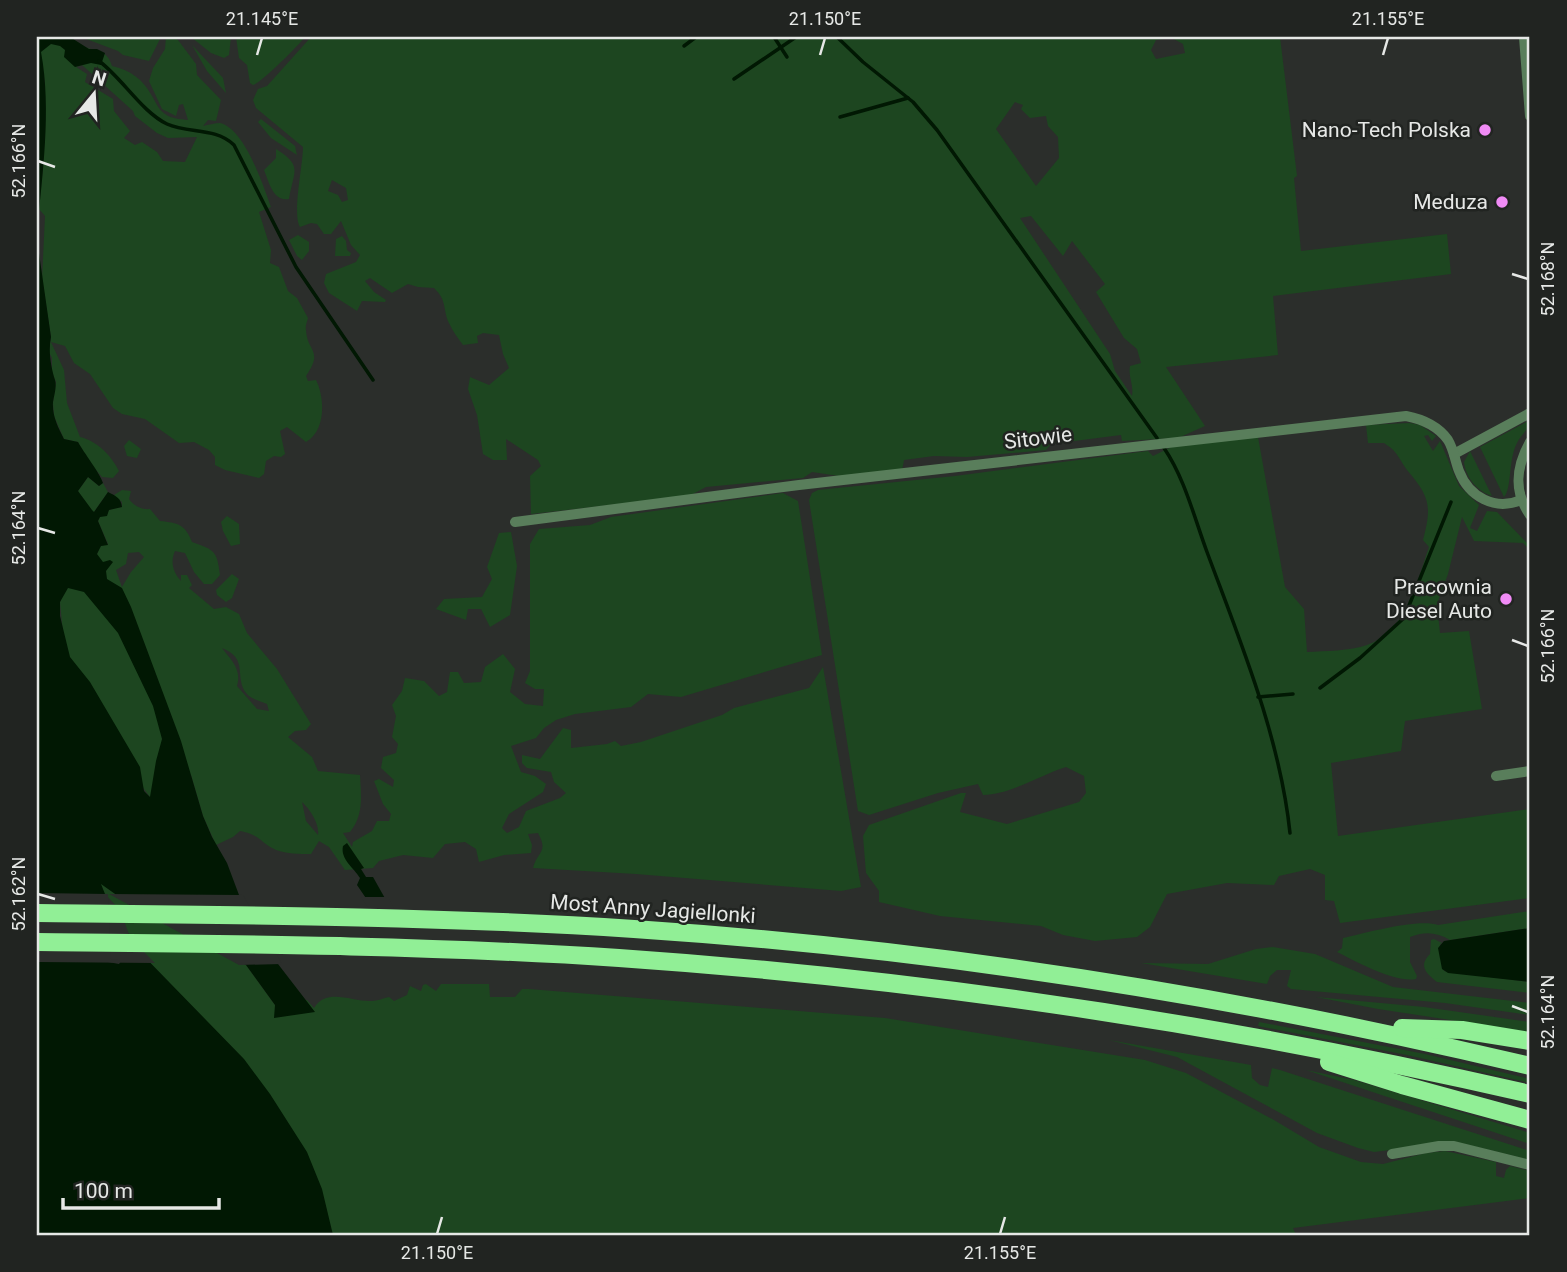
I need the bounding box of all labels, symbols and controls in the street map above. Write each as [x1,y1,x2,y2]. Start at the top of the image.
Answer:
text: 21.145°E [226,8,298,29]
text: 21.150°E [789,8,861,29]
text: 21.155°E [1352,8,1424,29]
north arrow [60,60,130,130]
text: N [89,65,109,91]
place label: Nano-Tech Polska [1302,118,1471,142]
marker: Nano-Tech Polska [1477,122,1493,138]
text: 52.166°N [8,124,29,198]
place label: Meduza [1413,190,1488,214]
marker: Meduza [1494,194,1510,210]
text: 52.168°N [1537,242,1558,316]
street label: Sitowie [1003,422,1073,454]
text: 52.164°N [8,491,29,565]
place label: Pracownia Diesel Auto [1386,575,1492,623]
marker: Pracownia Diesel Auto [1498,591,1514,607]
text: 52.166°N [1537,609,1558,683]
text: 52.162°N [8,857,29,931]
street label: Most Anny Jagiellonki [549,890,757,928]
text: 52.164°N [1537,975,1558,1049]
scale bar [63,1167,219,1211]
text: 100 m [74,1179,133,1203]
text: 21.150°E [401,1242,473,1263]
text: 21.155°E [964,1242,1036,1263]

